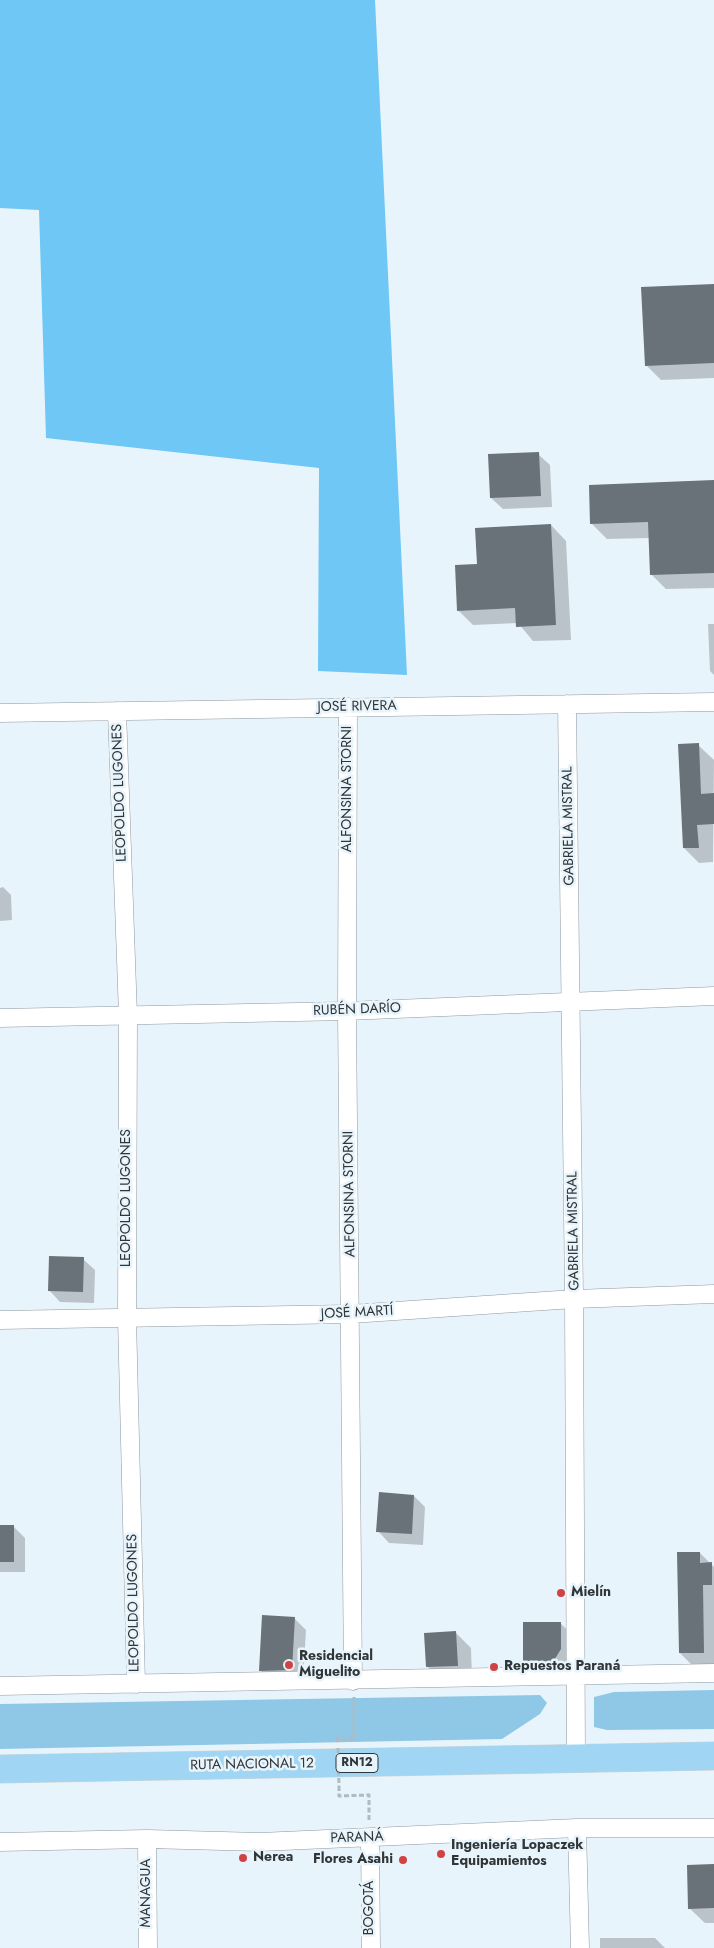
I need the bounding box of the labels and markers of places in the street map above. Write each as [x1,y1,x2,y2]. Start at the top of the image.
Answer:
place label: Mielín [571,1585,611,1601]
marker: Mielín [555,1587,567,1599]
place label: Residencial Miguelito [299,1649,373,1681]
marker: Residencial Miguelito [283,1659,295,1671]
place label: Repuestos Paraná [504,1659,620,1675]
marker: Repuestos Paraná [488,1661,500,1673]
place label: Ingeniería Lopaczek Equipamientos [451,1838,583,1870]
marker: Ingeniería Lopaczek Equipamientos [435,1848,447,1860]
place label: Nerea [253,1850,293,1866]
marker: Nerea [237,1852,249,1864]
place label: Flores Asahi [313,1852,393,1868]
marker: Flores Asahi [397,1854,409,1866]

